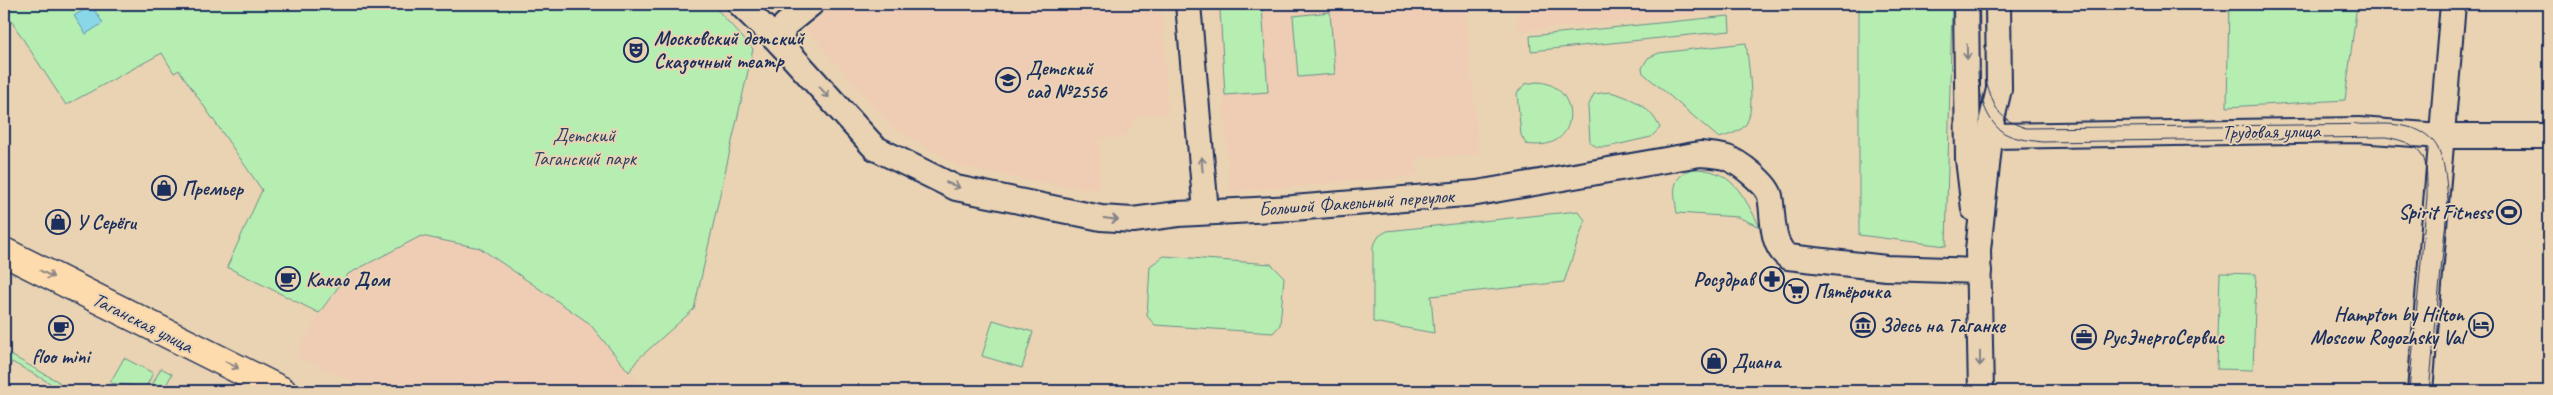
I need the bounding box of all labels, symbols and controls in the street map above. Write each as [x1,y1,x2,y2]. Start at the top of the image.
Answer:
place label: Московский детский Сказочный театр [654,26,806,75]
theatre icon: Московский детский Сказочный театр [623,37,649,63]
one-way arrow [1962,44,1972,60]
place label: Детский сад №2556 [1026,56,1108,104]
school or university icon: Детский сад №2556 [995,67,1021,93]
one-way arrow [818,85,830,98]
street label: Трудовая улица [2222,118,2322,145]
park label: Детский Таганский парк [532,123,638,171]
one-way arrow [1197,156,1207,172]
shop icon: Премьер [151,175,177,201]
place label: Премьер [182,176,244,201]
one-way arrow [945,182,960,191]
street label: Большой Факельный переулок [1258,183,1456,222]
sports icon: Spirit Fitness [2496,199,2522,225]
place label: Spirit Fitness [2398,200,2494,225]
shop icon: У Серёги [45,209,71,235]
place label: У Серёги [76,210,138,235]
one-way arrow [1103,214,1119,224]
cafe icon: Какао Дом [275,266,301,292]
pharmacy icon: Росздрав [1759,266,1785,292]
place label: Какао Дом [306,267,391,292]
place label: Росздрав [1694,267,1757,293]
one-way arrow [39,270,54,279]
supermarket icon: Пятёрочка [1783,278,1809,304]
place label: Пятёрочка [1814,279,1892,304]
street label: Таганская улица [88,286,198,359]
place label: Hampton by Hilton Moscow Rogozhsky Val [2310,302,2468,350]
museum icon: Здесь на Таганке [1850,312,1876,338]
hotel icon: Hampton by Hilton Moscow Rogozhsky Val [2468,312,2494,338]
place label: Здесь на Таганке [1880,313,2007,338]
cafe icon: floo mini [48,315,74,341]
office icon: РусЭнергоСервис [2071,324,2097,350]
place label: РусЭнергоСервис [2102,325,2226,350]
place label: floo mini [33,344,93,369]
shop icon: Диана [1701,348,1727,374]
place label: Диана [1732,349,1783,374]
one-way arrow [1975,350,1985,366]
one-way arrow [224,361,239,370]

